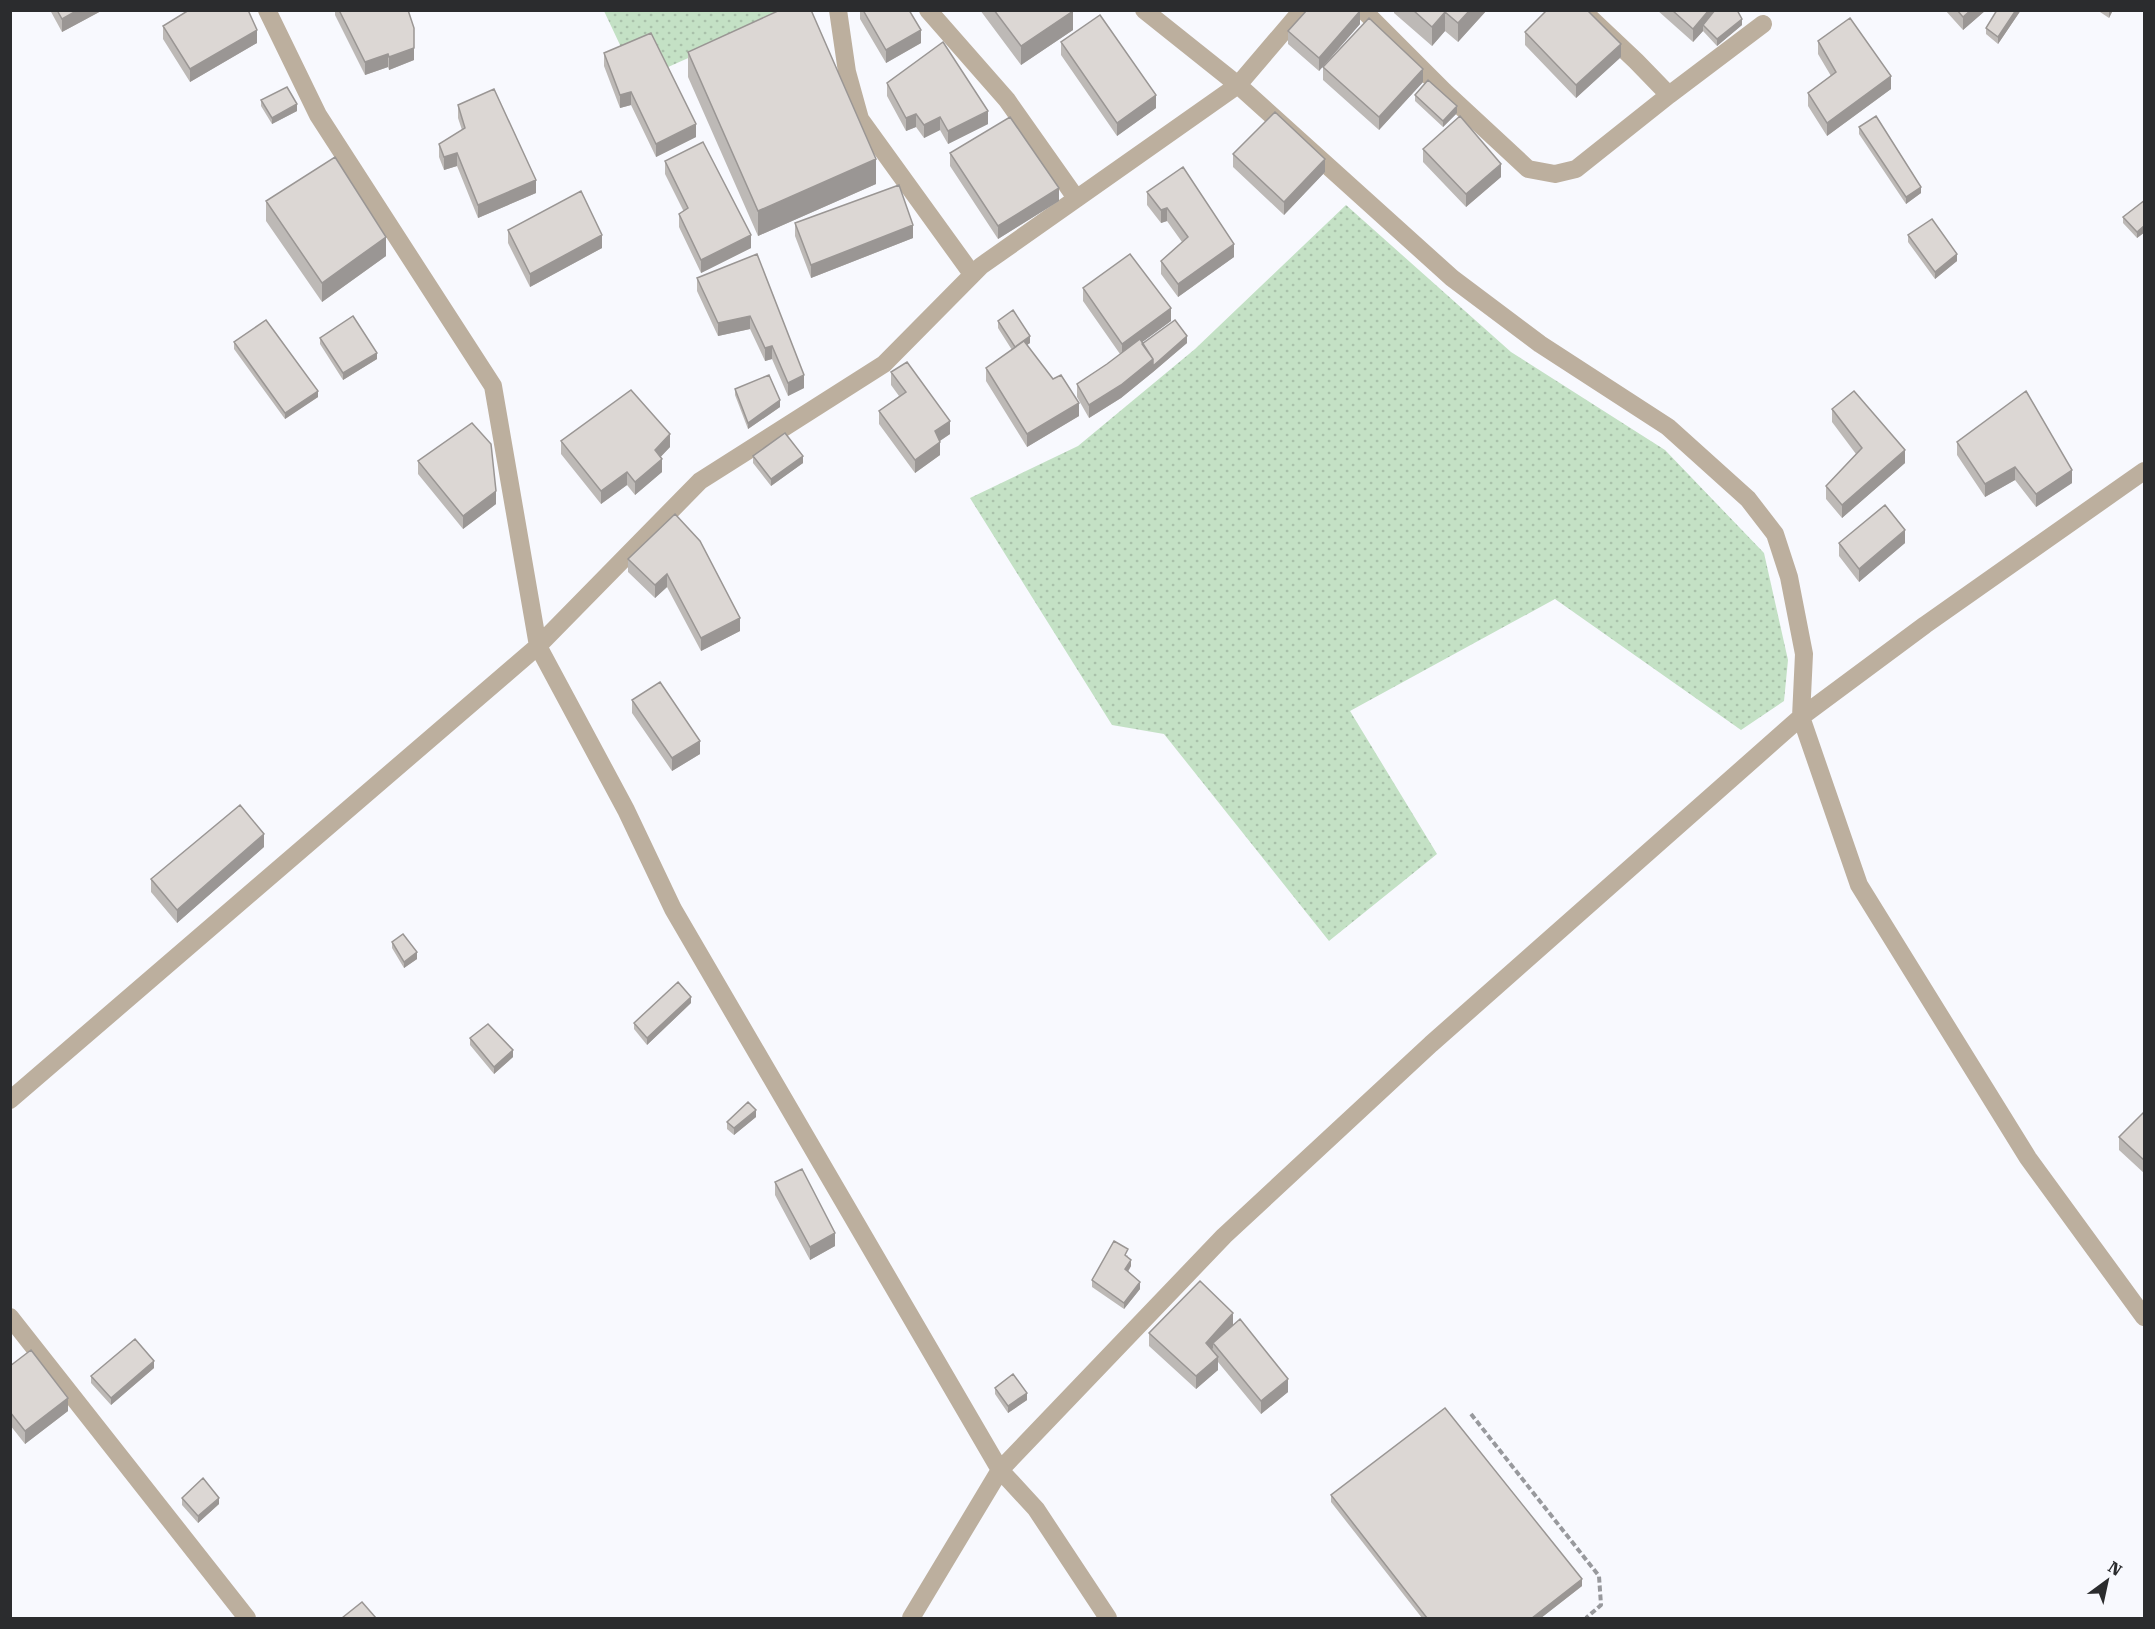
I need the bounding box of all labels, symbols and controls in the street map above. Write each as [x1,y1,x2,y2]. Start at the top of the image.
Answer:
north arrow [2077,1551,2137,1611]
text: N [2105,1558,2125,1580]

